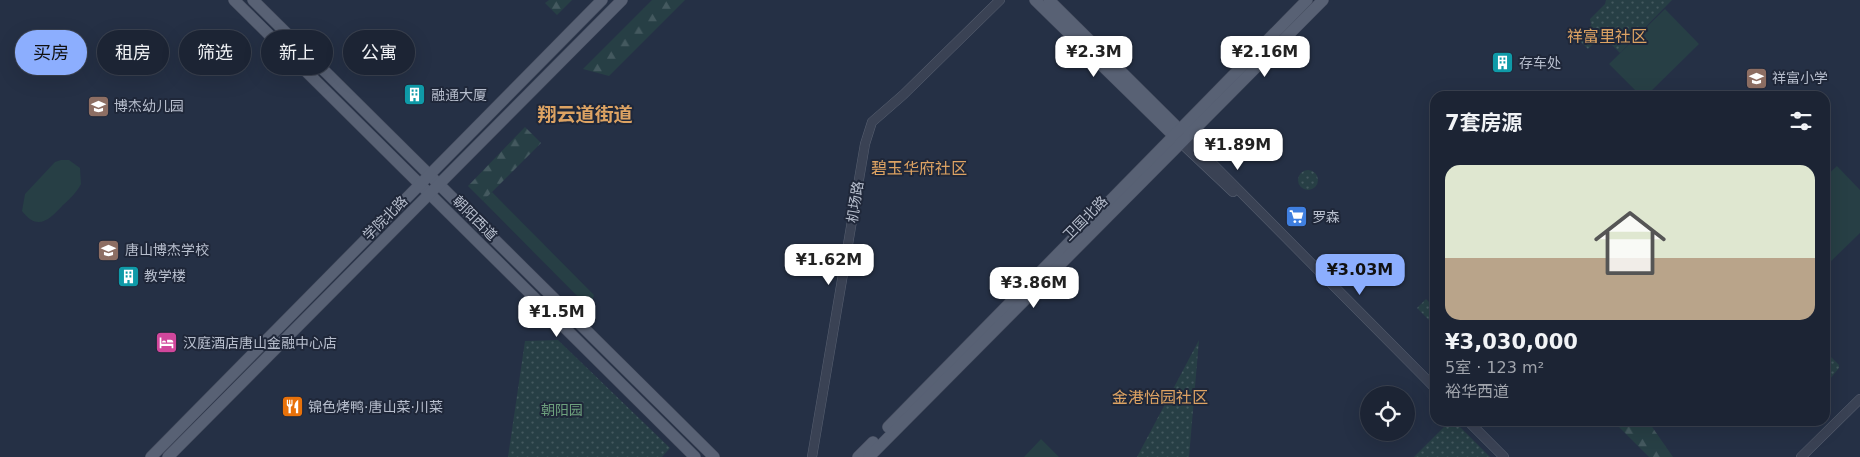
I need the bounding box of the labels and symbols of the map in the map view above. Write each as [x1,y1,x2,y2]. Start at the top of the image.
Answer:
district label: 祥富里社区 [1567,27,1647,46]
pin: ¥2.3M [1059,36,1129,78]
pin: ¥2.16M [1224,36,1306,78]
building icon: 存车处 [1491,51,1515,75]
place label: 存车处 [1519,55,1561,71]
school or university icon: 祥富小学 [1744,66,1768,90]
place label: 祥富小学 [1772,70,1828,86]
building icon: 融通大厦 [403,83,427,107]
place label: 融通大厦 [431,87,487,103]
school or university icon: 博杰幼儿园 [86,94,110,118]
place label: 博杰幼儿园 [114,98,184,114]
district label: 翔云道街道 [537,103,633,125]
pin: ¥1.89M [1197,128,1279,171]
district label: 碧玉华府社区 [871,159,967,178]
street label: 机场路 [844,180,866,224]
street label: 学院北路 [360,193,410,243]
street label: 朝阳西道 [450,193,500,243]
street label: 卫国北路 [1060,193,1110,243]
supermarket icon: 罗森 [1284,205,1308,229]
place label: 罗森 [1312,209,1340,225]
school or university icon: 唐山博杰学校 [97,238,121,262]
place label: 唐山博杰学校 [125,242,209,258]
pin: ¥1.62M [788,244,870,286]
pin: ¥3.03M [1319,254,1401,296]
building icon: 教学楼 [116,264,140,288]
pin: ¥3.86M [993,266,1075,309]
place label: 教学楼 [144,268,186,284]
pin: ¥1.5M [522,296,592,338]
hotel icon: 汉庭酒店唐山金融中心店 [155,331,179,355]
place label: 汉庭酒店唐山金融中心店 [183,335,337,351]
district label: 金港怡园社区 [1112,388,1208,407]
restaurant icon: 锦色烤鸭·唐山菜·川菜 [280,395,304,419]
place label: 锦色烤鸭·唐山菜·川菜 [308,399,443,415]
park label: 朝阳园 [541,402,583,418]

